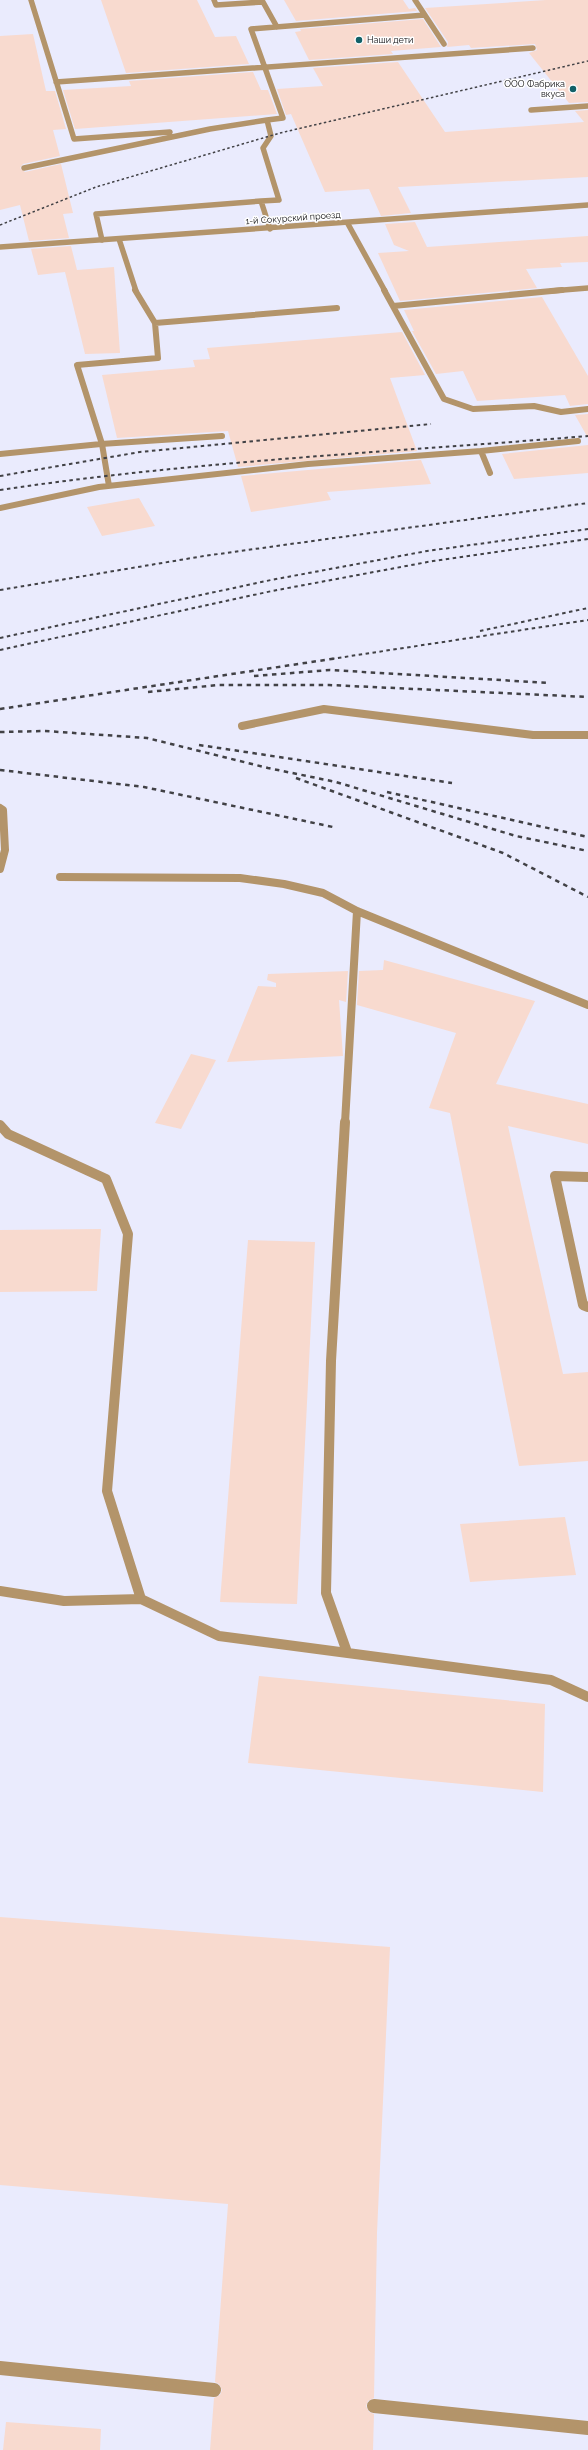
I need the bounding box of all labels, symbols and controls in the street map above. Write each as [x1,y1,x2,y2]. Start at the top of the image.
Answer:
marker: Наши дети [354,35,364,45]
place label: Наши дети [367,35,413,45]
place label: ООО Фабрика вкуса [504,79,565,99]
marker: ООО Фабрика вкуса [568,84,578,94]
street label: 1-й Сокурский проезд [245,210,341,226]

